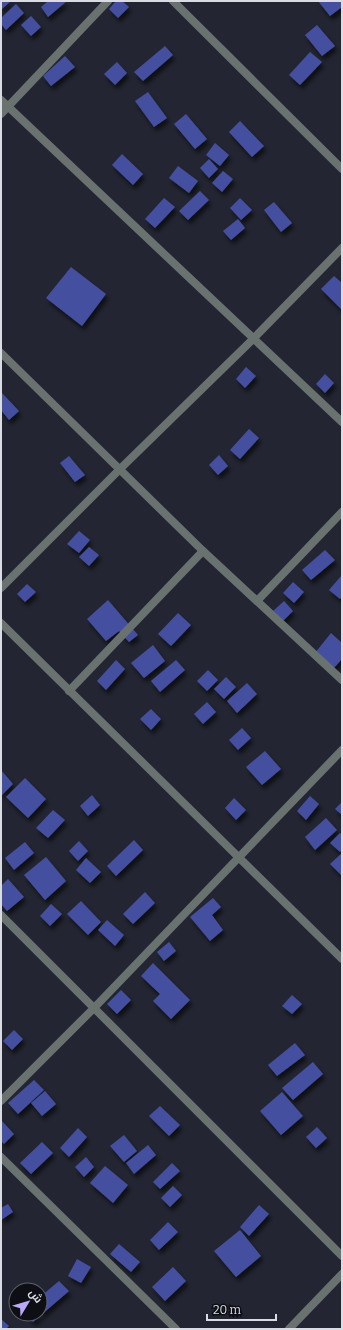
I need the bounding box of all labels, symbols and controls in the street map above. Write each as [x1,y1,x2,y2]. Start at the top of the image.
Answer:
north arrow [8,1282,48,1322]
text: ش [26,1287,45,1306]
scale bar [207,1296,276,1322]
text: 20 m [213,1303,242,1317]

